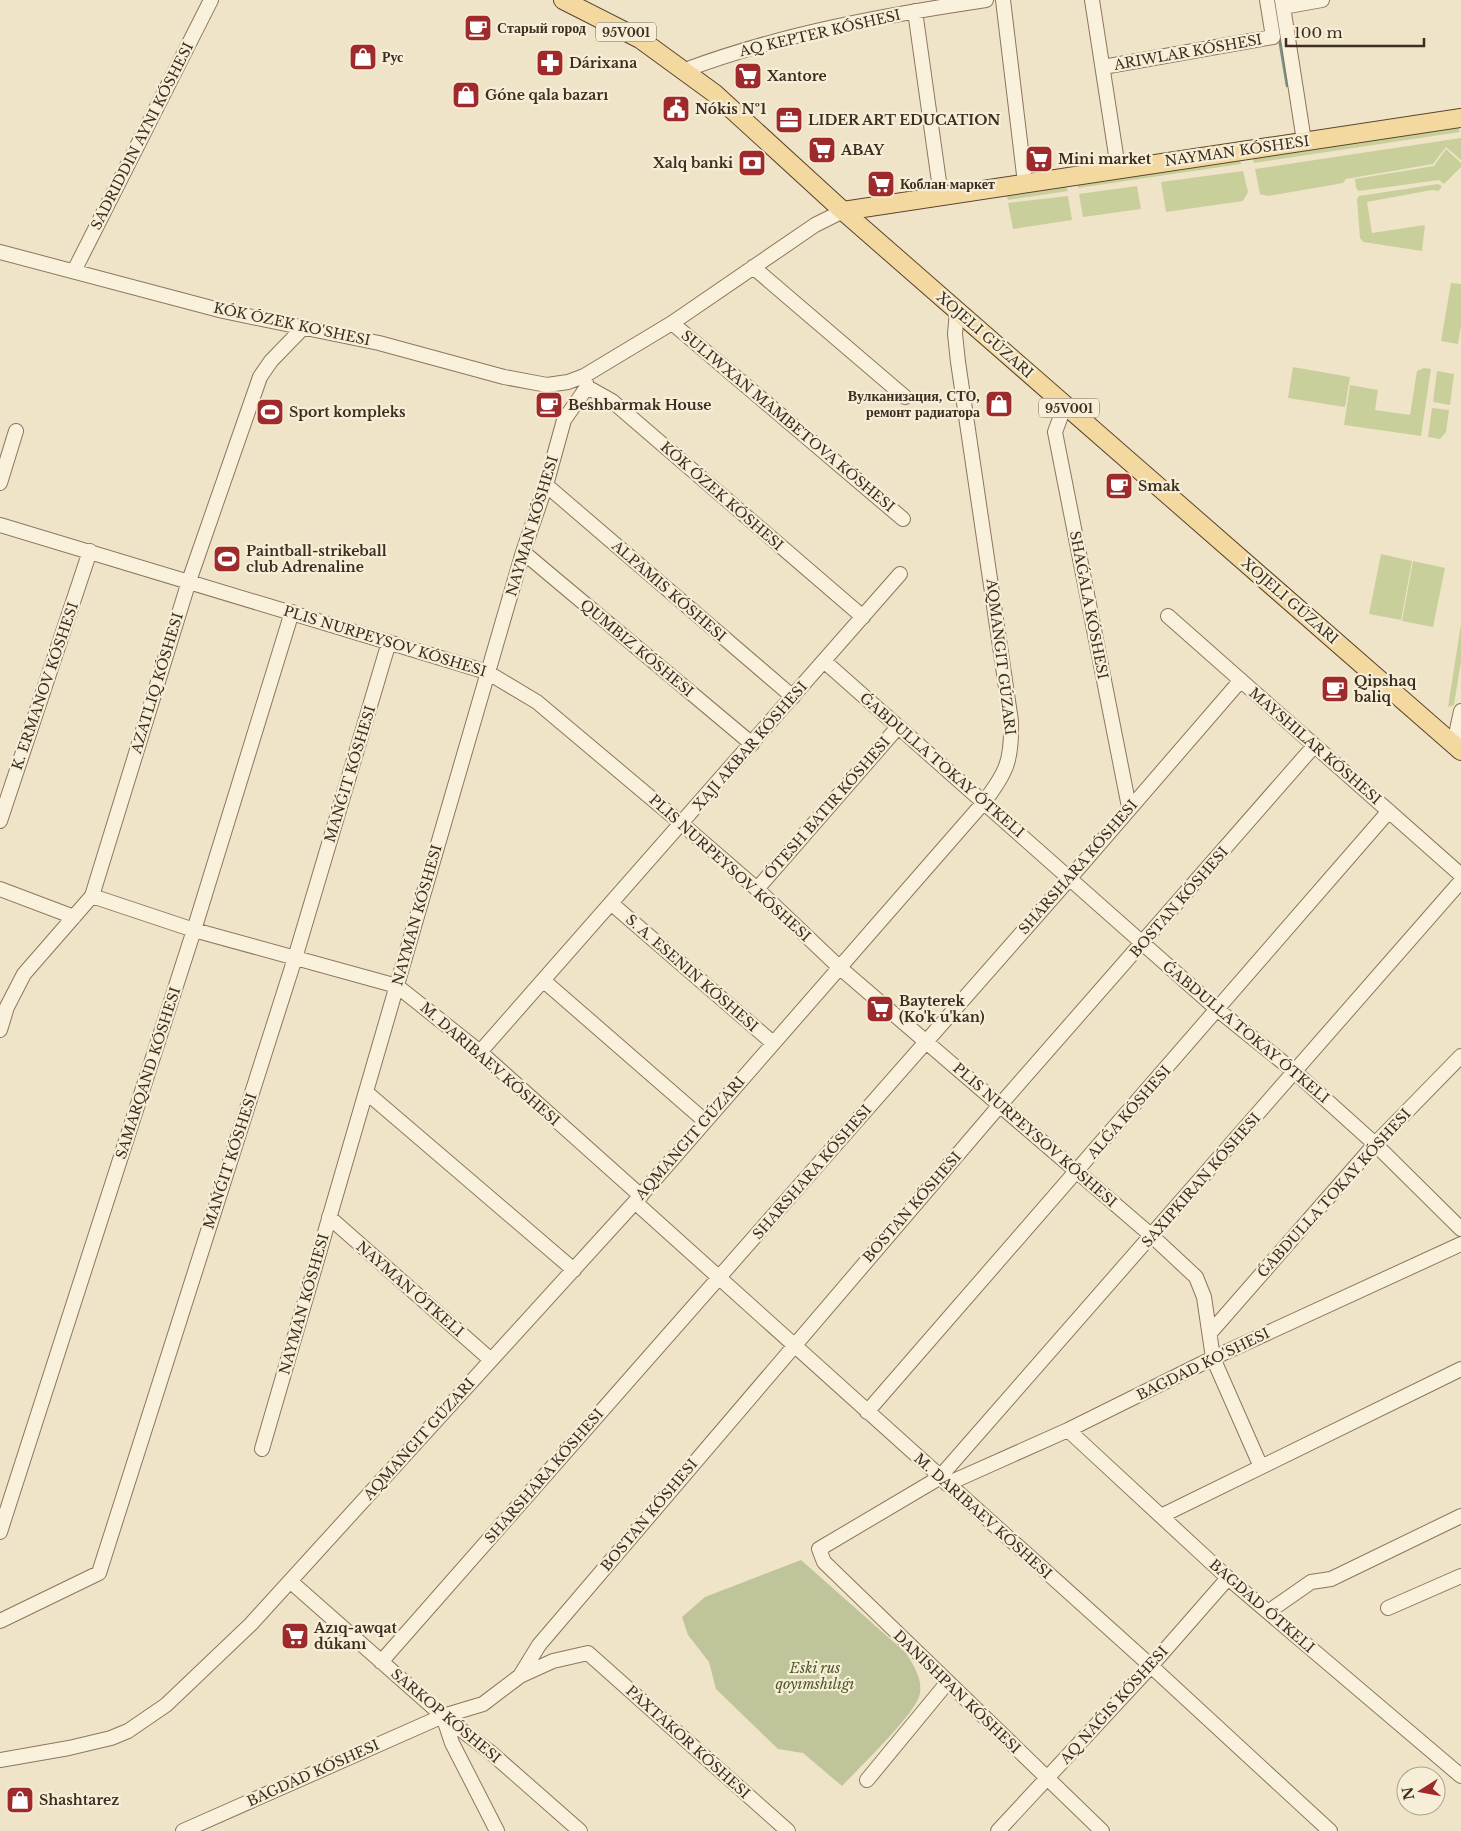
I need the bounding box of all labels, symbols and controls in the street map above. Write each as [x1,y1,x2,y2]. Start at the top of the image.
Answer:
street label: AQ KEPTER KÓSHESI [737,6,903,61]
cafe icon: Старый город [463,13,493,43]
scale bar [1286,15,1424,47]
place label: Старый город [497,19,586,37]
road number: 95V001 [596,22,656,42]
text: 100 m [1294,23,1343,42]
street label: ARIWLAR KÓSHESI [1111,30,1264,74]
street label: SADRIDDIN AYNI KÓSHESI [87,39,197,233]
shop icon: Рус [348,42,378,72]
place label: Рус [382,48,403,66]
pharmacy icon: Dárixana [535,48,565,78]
place label: Dárixana [569,54,637,72]
supermarket icon: Xantore [733,61,763,91]
place label: Xantore [766,67,827,85]
shop icon: Góne qala bazarı [451,80,481,110]
place label: Góne qala bazarı [485,86,608,104]
public building icon: Nókis №1 [661,94,691,124]
place label: Nókis №1 [695,100,766,118]
office icon: LIDER ART EDUCATION [774,105,804,135]
place label: LIDER ART EDUCATION [808,111,1000,129]
street label: NAYMAN KÓSHESI [1164,132,1311,170]
supermarket icon: ABAY [807,135,837,165]
place label: ABAY [840,141,885,159]
supermarket icon: Mini market [1024,144,1054,174]
bank icon: Xalq banki [737,148,767,178]
place label: Mini market [1058,150,1152,168]
place label: Xalq banki [652,154,733,172]
supermarket icon: Коблан маркет [866,169,896,199]
place label: Коблан маркет [900,175,995,193]
street label: XOJELI GÚZARI [933,287,1038,382]
street label: KÓK ÓZEK KO'SHESI [212,299,372,349]
street label: SULIWXAN MAMBETOVA KÓSHESI [678,326,899,516]
place label: Вулканизация, СТО, ремонт радиатора [848,387,980,421]
shop icon: Вулканизация, СТО, ремонт радиатора [984,389,1014,419]
cafe icon: Beshbarmak House [534,390,564,420]
place label: Beshbarmak House [568,396,711,414]
sports icon: Sport kompleks [255,397,285,427]
road number: 95V001 [1039,398,1099,418]
place label: Sport kompleks [289,403,406,421]
street label: KÓK ÓZEK KÓSHESI [657,438,787,554]
street label: NAYMAN KÓSHESI [502,453,562,598]
cafe icon: Smak [1104,471,1134,501]
place label: Smak [1138,477,1181,495]
street label: SHAǴALA KÓSHESI [1066,529,1113,681]
street label: ALPAMIS KÓSHESI [608,536,730,646]
place label: Paintball-strikeball club Adrenaline [246,542,387,576]
sports icon: Paintball-strikeball club Adrenaline [212,544,242,574]
street label: XOJELI GÚZARI [1238,553,1343,648]
street label: AQMANGIT GÚZARI [982,577,1021,737]
street label: QUMBIZ KÓSHESI [577,595,697,701]
street label: K. ERMANOV KÓSHESI [8,600,82,772]
street label: PLIS NURPEYSOV KÓSHESI [281,602,489,681]
street label: AZATLIQ KÓSHESI [127,610,187,757]
place label: Qipshaq baliq [1353,672,1417,706]
cafe icon: Qipshaq baliq [1320,674,1350,704]
street label: XAJI AKBAR KÓSHESI [689,678,811,814]
street label: MAYSHILAR KÓSHESI [1245,684,1385,808]
street label: ǴABDULLA TOKAY ÓTKELI [856,688,1029,841]
street label: MAŃǴIT KÓSHESI [320,703,379,845]
street label: ÓTESH BATIR KÓSHESI [760,733,894,883]
street label: PLIS NURPEYSOV KÓSHESI [646,791,815,945]
street label: SHARSHARA KÓSHESI [1015,796,1141,938]
street label: NAYMAN KÓSHESI [388,842,446,988]
street label: BOSTAN KÓSHESI [1126,843,1232,961]
street label: S. A. ESENIN KÓSHESI [622,911,762,1036]
street label: ǴABDULLA TOKAY ÓTKELI [1159,956,1334,1107]
street label: SAMARQAND KÓSHESI [112,985,184,1161]
place label: Bayterek (Ko'k u'kan) [899,992,985,1026]
supermarket icon: Bayterek (Ko'k u'kan) [865,994,895,1024]
street label: M. DARIBAEV KÓSHESI [417,998,564,1130]
street label: PLIS NURPEYSOV KÓSHESI [949,1059,1121,1211]
street label: ALǴA KÓSHESI [1082,1061,1175,1163]
street label: AQMANGIT GÚZARI [630,1072,749,1204]
street label: MAŃǴIT KÓSHESI [199,1090,261,1231]
street label: SHARSHARA KÓSHESI [749,1101,875,1243]
street label: ǴABDULLA TOKAY KÓSHESI [1253,1104,1415,1281]
street label: SAXIPKIRAN KÓSHESI [1138,1109,1264,1251]
street label: BOSTAN KÓSHESI [859,1148,965,1266]
street label: NAYMAN KÓSHESI [275,1231,333,1377]
street label: NAYMAN ÓTKELI [353,1237,468,1341]
street label: BAGDAD KO'SHESI [1133,1324,1273,1404]
street label: AQMANGIT GÚZARI [358,1374,479,1504]
street label: SHARSHARA KÓSHESI [481,1405,607,1547]
street label: M. DARIBAEV KÓSHESI [910,1449,1056,1583]
street label: BOSTAN KÓSHESI [597,1455,701,1575]
street label: BAGDAD ÓTKELI [1206,1555,1319,1657]
place label: Azıq-awqat dúkanı [313,1619,398,1653]
supermarket icon: Azıq-awqat dúkanı [280,1621,310,1651]
street label: DANISHPAN KÓSHESI [890,1626,1025,1758]
street label: AQ NAǴIS KÓSHESI [1055,1641,1172,1768]
park label: Eski rus qoyımshılıǵı [776,1659,855,1693]
street label: SARKOP KÓSHESI [387,1665,505,1767]
street label: PAXTAKOR KÓSHESI [622,1682,754,1803]
street label: BAGDAD KÓSHESI [244,1736,382,1810]
north arrow [1396,1766,1446,1816]
shop icon: Shashtarez [5,1785,35,1815]
text: N [1398,1785,1418,1802]
place label: Shashtarez [39,1791,119,1809]

